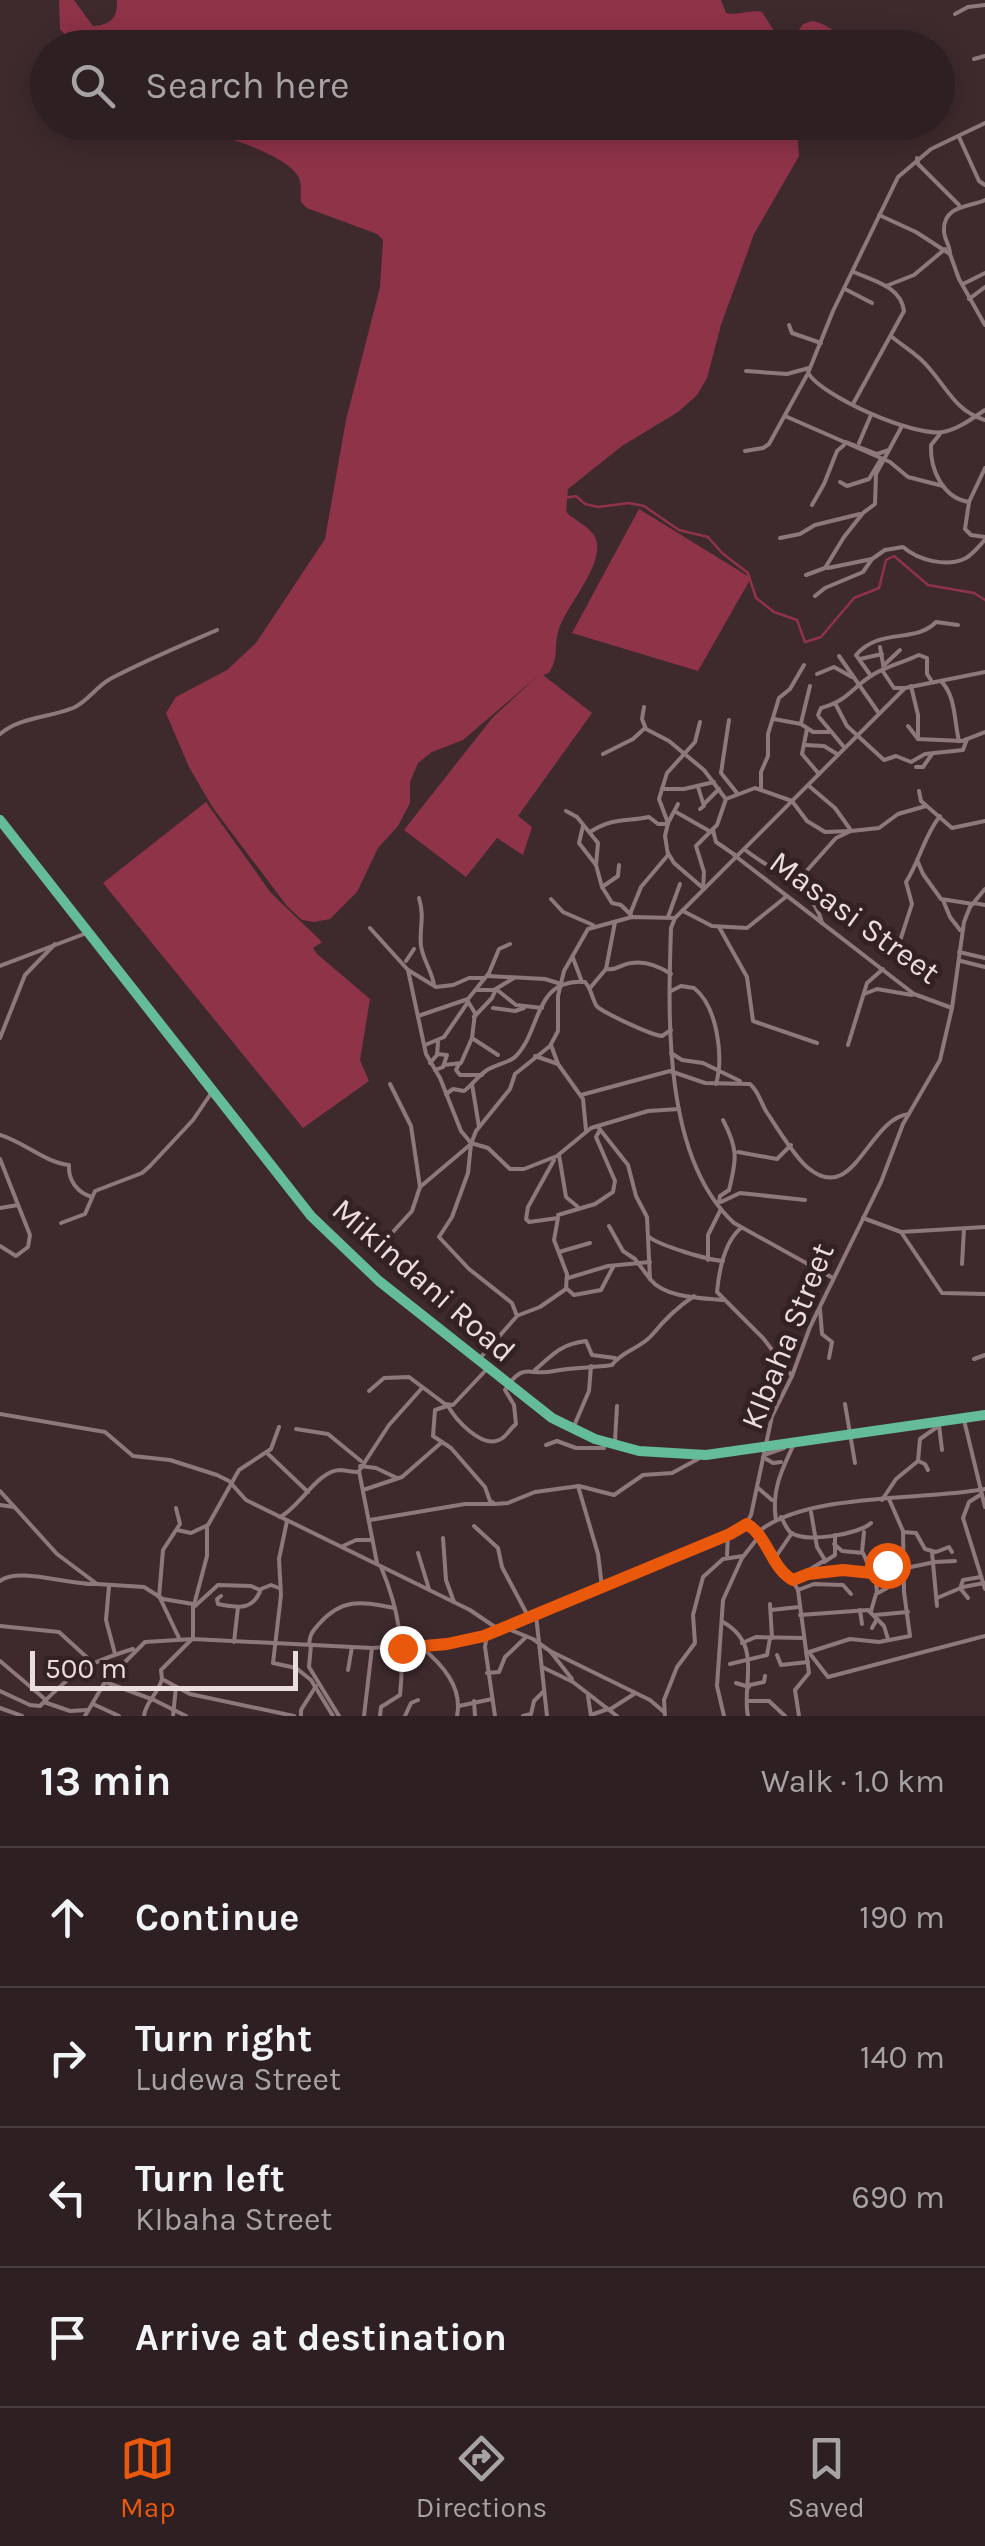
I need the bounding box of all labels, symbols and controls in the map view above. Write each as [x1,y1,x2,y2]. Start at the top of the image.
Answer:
search box [30,30,955,140]
icon: search [65,58,120,113]
text: Search here [145,63,349,108]
street label: Masasi Street [763,843,947,991]
street label: Mikindani Road [325,1191,523,1370]
street label: KIbaha Street [733,1238,842,1435]
route start [865,1543,911,1589]
route end [380,1626,426,1672]
scale bar [30,1646,298,1690]
text: 500 m [45,1652,127,1685]
text: 13 min [40,1756,172,1806]
text: Walk · 1.0 km [761,1763,945,1800]
icon: ahead [40,1890,95,1945]
text: Continue [135,1895,299,1940]
text: 190 m [859,1899,945,1936]
text: Turn right [135,2016,312,2061]
icon: right [40,2030,95,2085]
text: 140 m [860,2039,945,2076]
text: Ludewa Street [135,2061,341,2098]
text: Turn left [135,2156,285,2201]
icon: left [40,2170,95,2225]
text: 690 m [852,2179,945,2216]
text: KIbaha Street [135,2201,332,2238]
icon: arrive [40,2310,95,2365]
text: Arrive at destination [135,2315,507,2360]
tab: Map [120,2431,176,2524]
tab: Directions [416,2431,547,2524]
tab: Saved [787,2431,865,2524]

